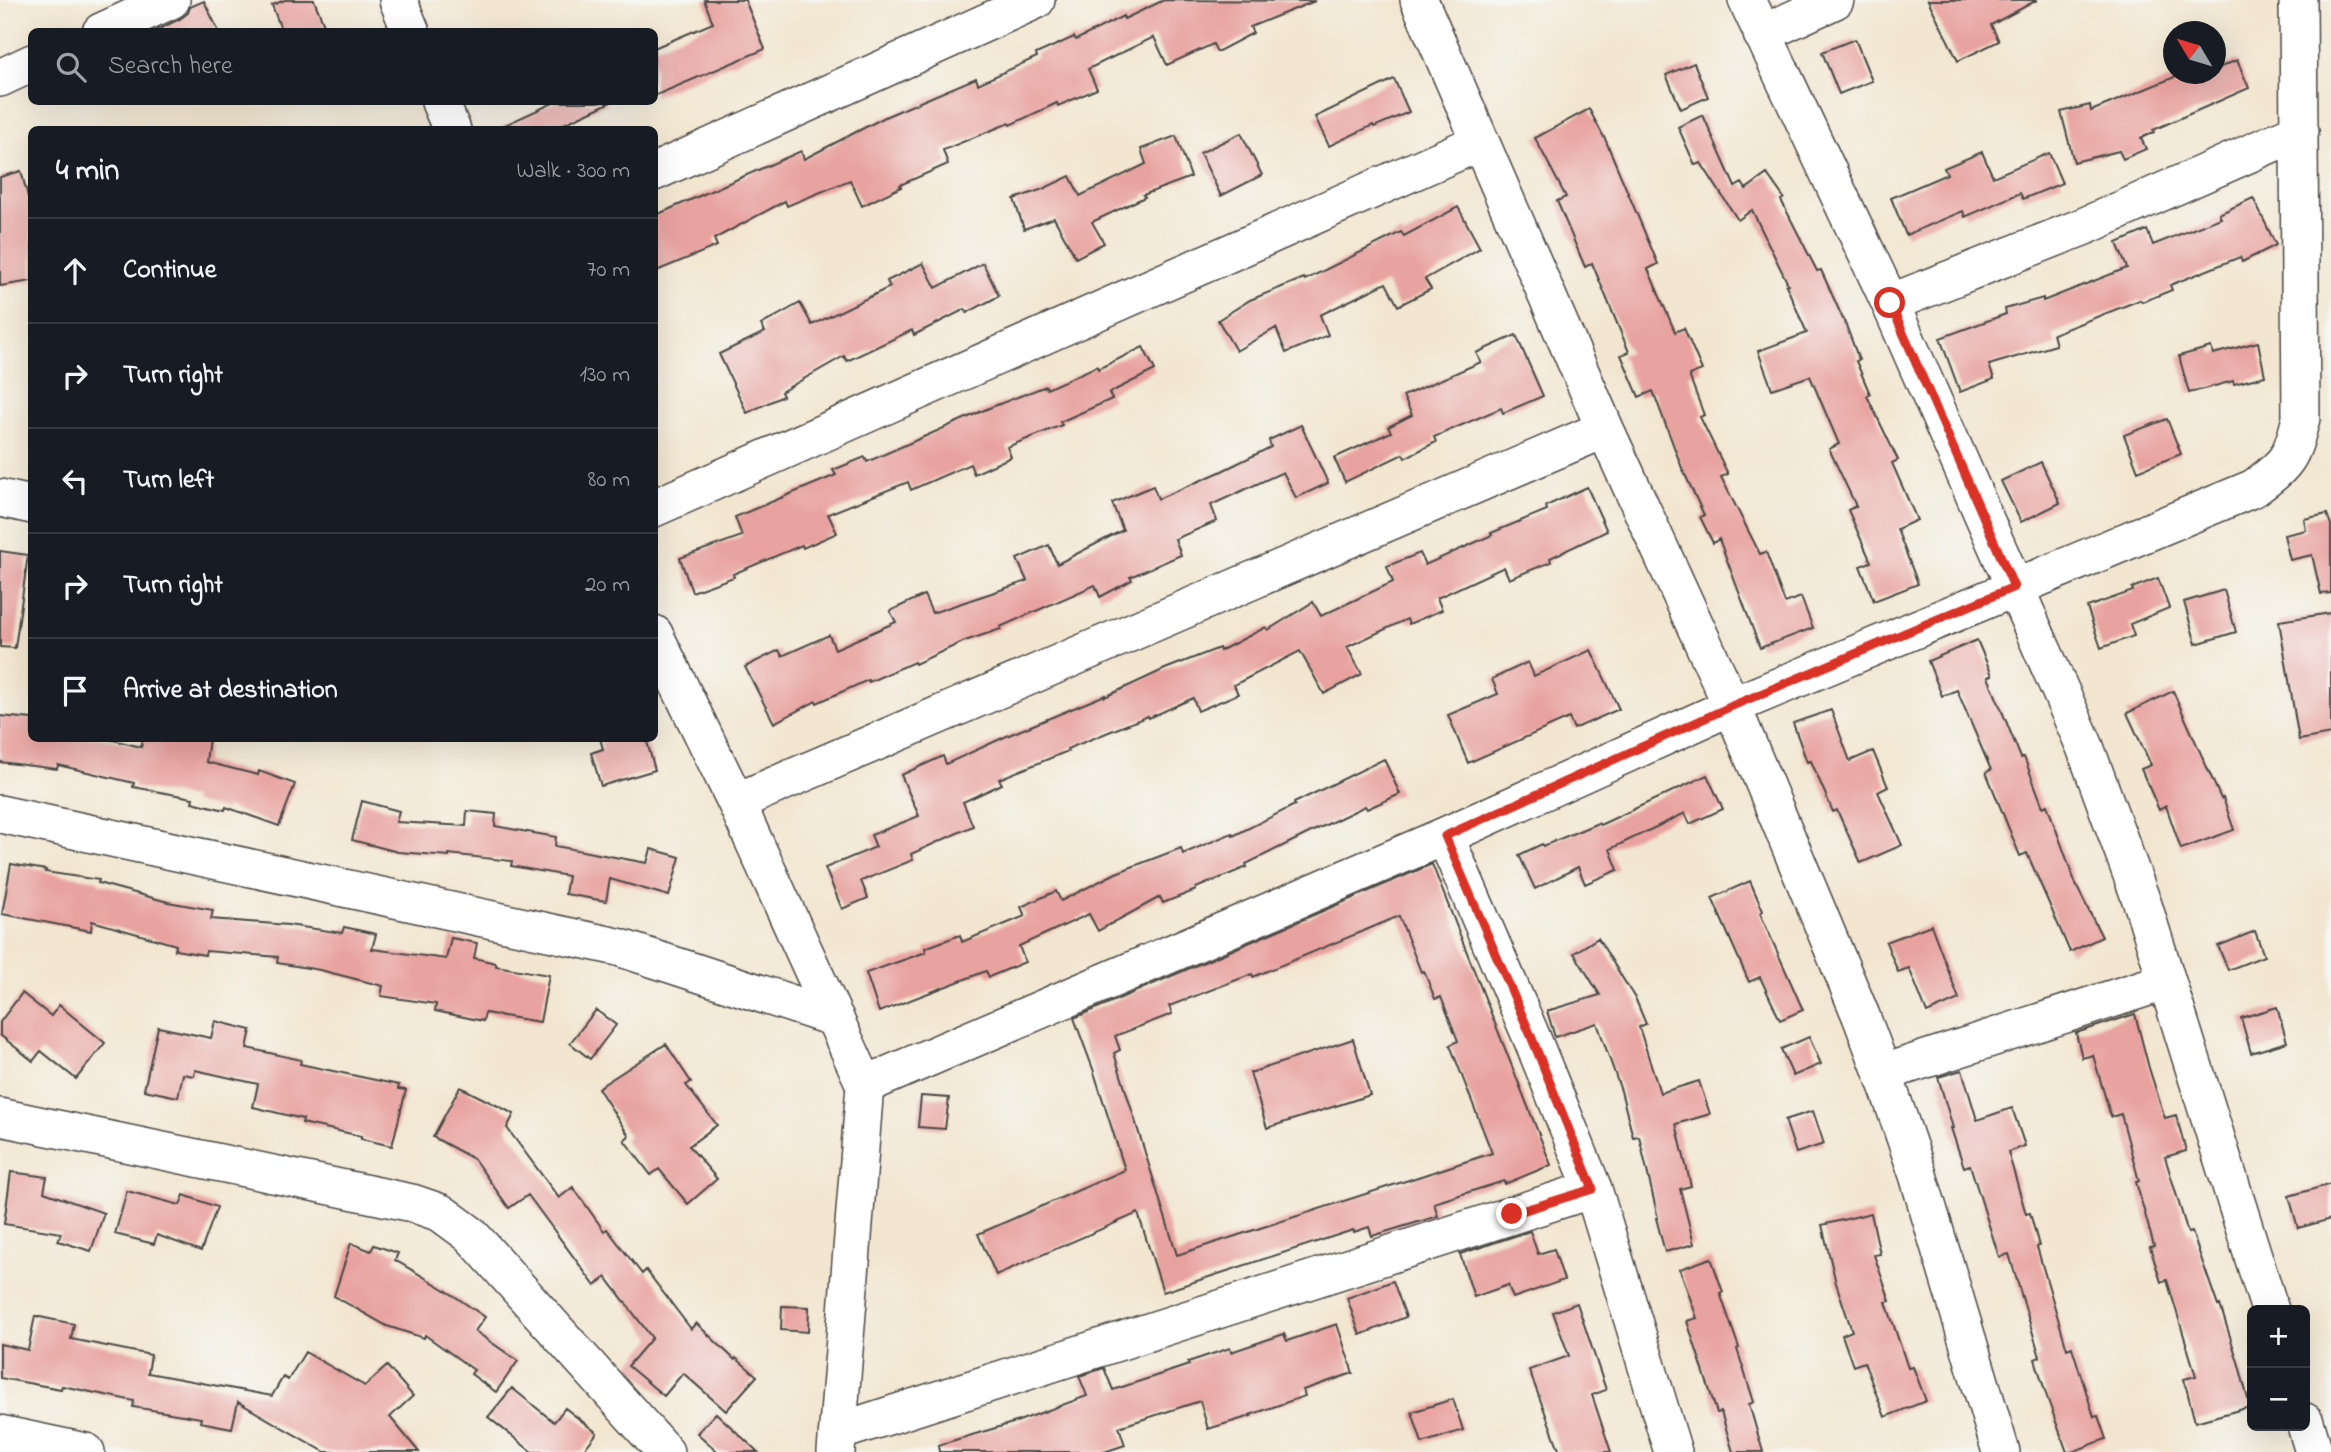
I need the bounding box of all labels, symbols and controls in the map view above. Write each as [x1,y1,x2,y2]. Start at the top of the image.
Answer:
north arrow [2163,21,2226,84]
search box [28,28,658,105]
icon: search [52,48,90,86]
text: Search here [108,48,233,86]
text: 4 min [56,150,119,194]
text: Walk · 300 m [516,155,630,188]
icon: ahead [56,252,94,290]
text: Continue [123,252,216,290]
text: 70 m [587,254,630,287]
route start [1874,287,1905,318]
icon: right [56,357,94,395]
text: Turn right [123,357,223,395]
text: 130 m [580,359,630,392]
icon: left [56,462,94,500]
text: Turn left [123,462,214,500]
text: 80 m [588,464,630,497]
icon: right [56,567,94,605]
text: Turn right [123,567,223,605]
text: 20 m [585,569,630,602]
icon: arrive [56,672,94,710]
text: Arrive at destination [123,672,338,710]
route end [1496,1198,1527,1229]
map controls [2247,1305,2310,1431]
button: + [2247,1305,2310,1368]
button: − [2247,1368,2310,1431]

